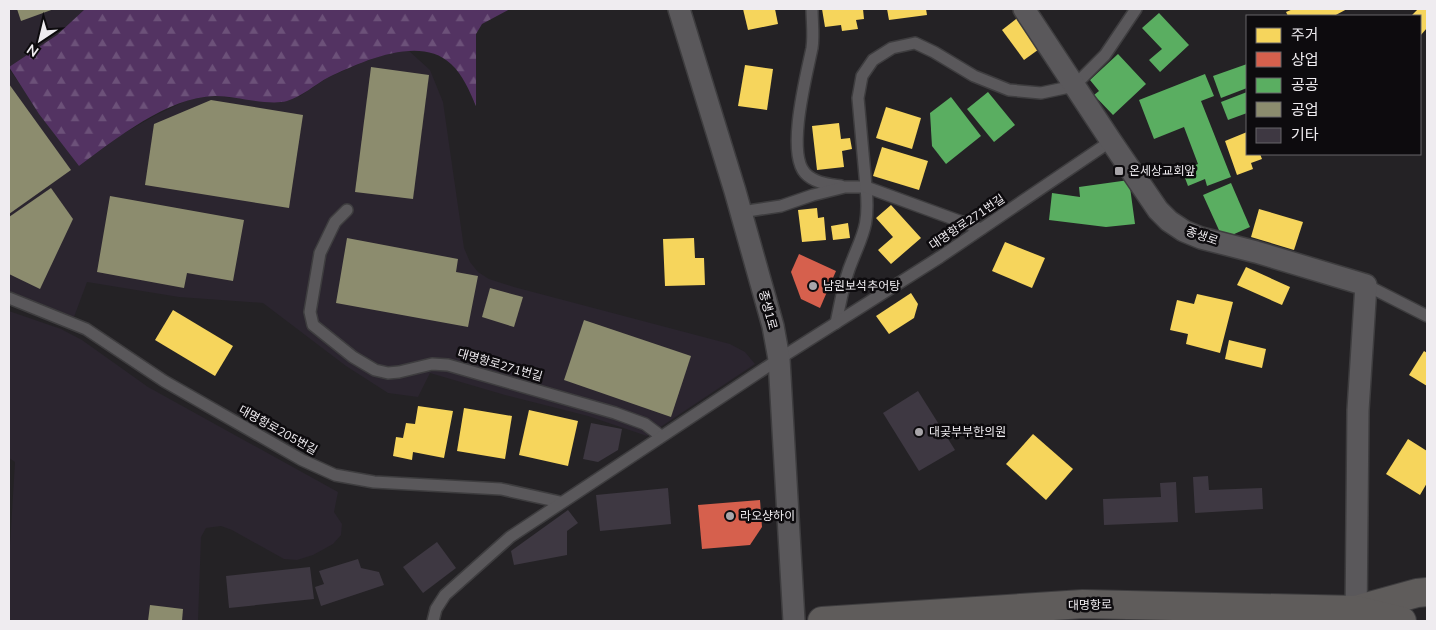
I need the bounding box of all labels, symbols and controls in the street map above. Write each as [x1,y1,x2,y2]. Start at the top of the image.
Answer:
north arrow [15,15,65,65]
legend [1246,15,1421,155]
text: 주거 [1291,25,1319,45]
text: N [23,39,43,61]
text: 상업 [1291,50,1319,70]
text: 공공 [1291,75,1319,95]
text: 공업 [1291,100,1319,120]
text: 기타 [1291,125,1319,145]
place label: 온세상교회앞 [1129,163,1195,179]
marker: 온세상교회앞 [1113,165,1125,177]
street label: 대명항로271번길 [926,191,1008,253]
street label: 종생로 [1184,223,1220,249]
place label: 남원보석추어탕 [823,278,900,294]
marker: 남원보석추어탕 [807,280,819,292]
street label: 종생1로 [755,288,781,332]
street label: 대명항로271번길 [456,345,544,385]
street label: 대명항로205번길 [236,402,320,458]
place label: 대곶부부한의원 [929,424,1006,440]
marker: 대곶부부한의원 [913,426,925,438]
place label: 라오샹하이 [740,508,795,524]
marker: 라오샹하이 [724,510,736,522]
street label: 대명항로 [1068,597,1112,613]

